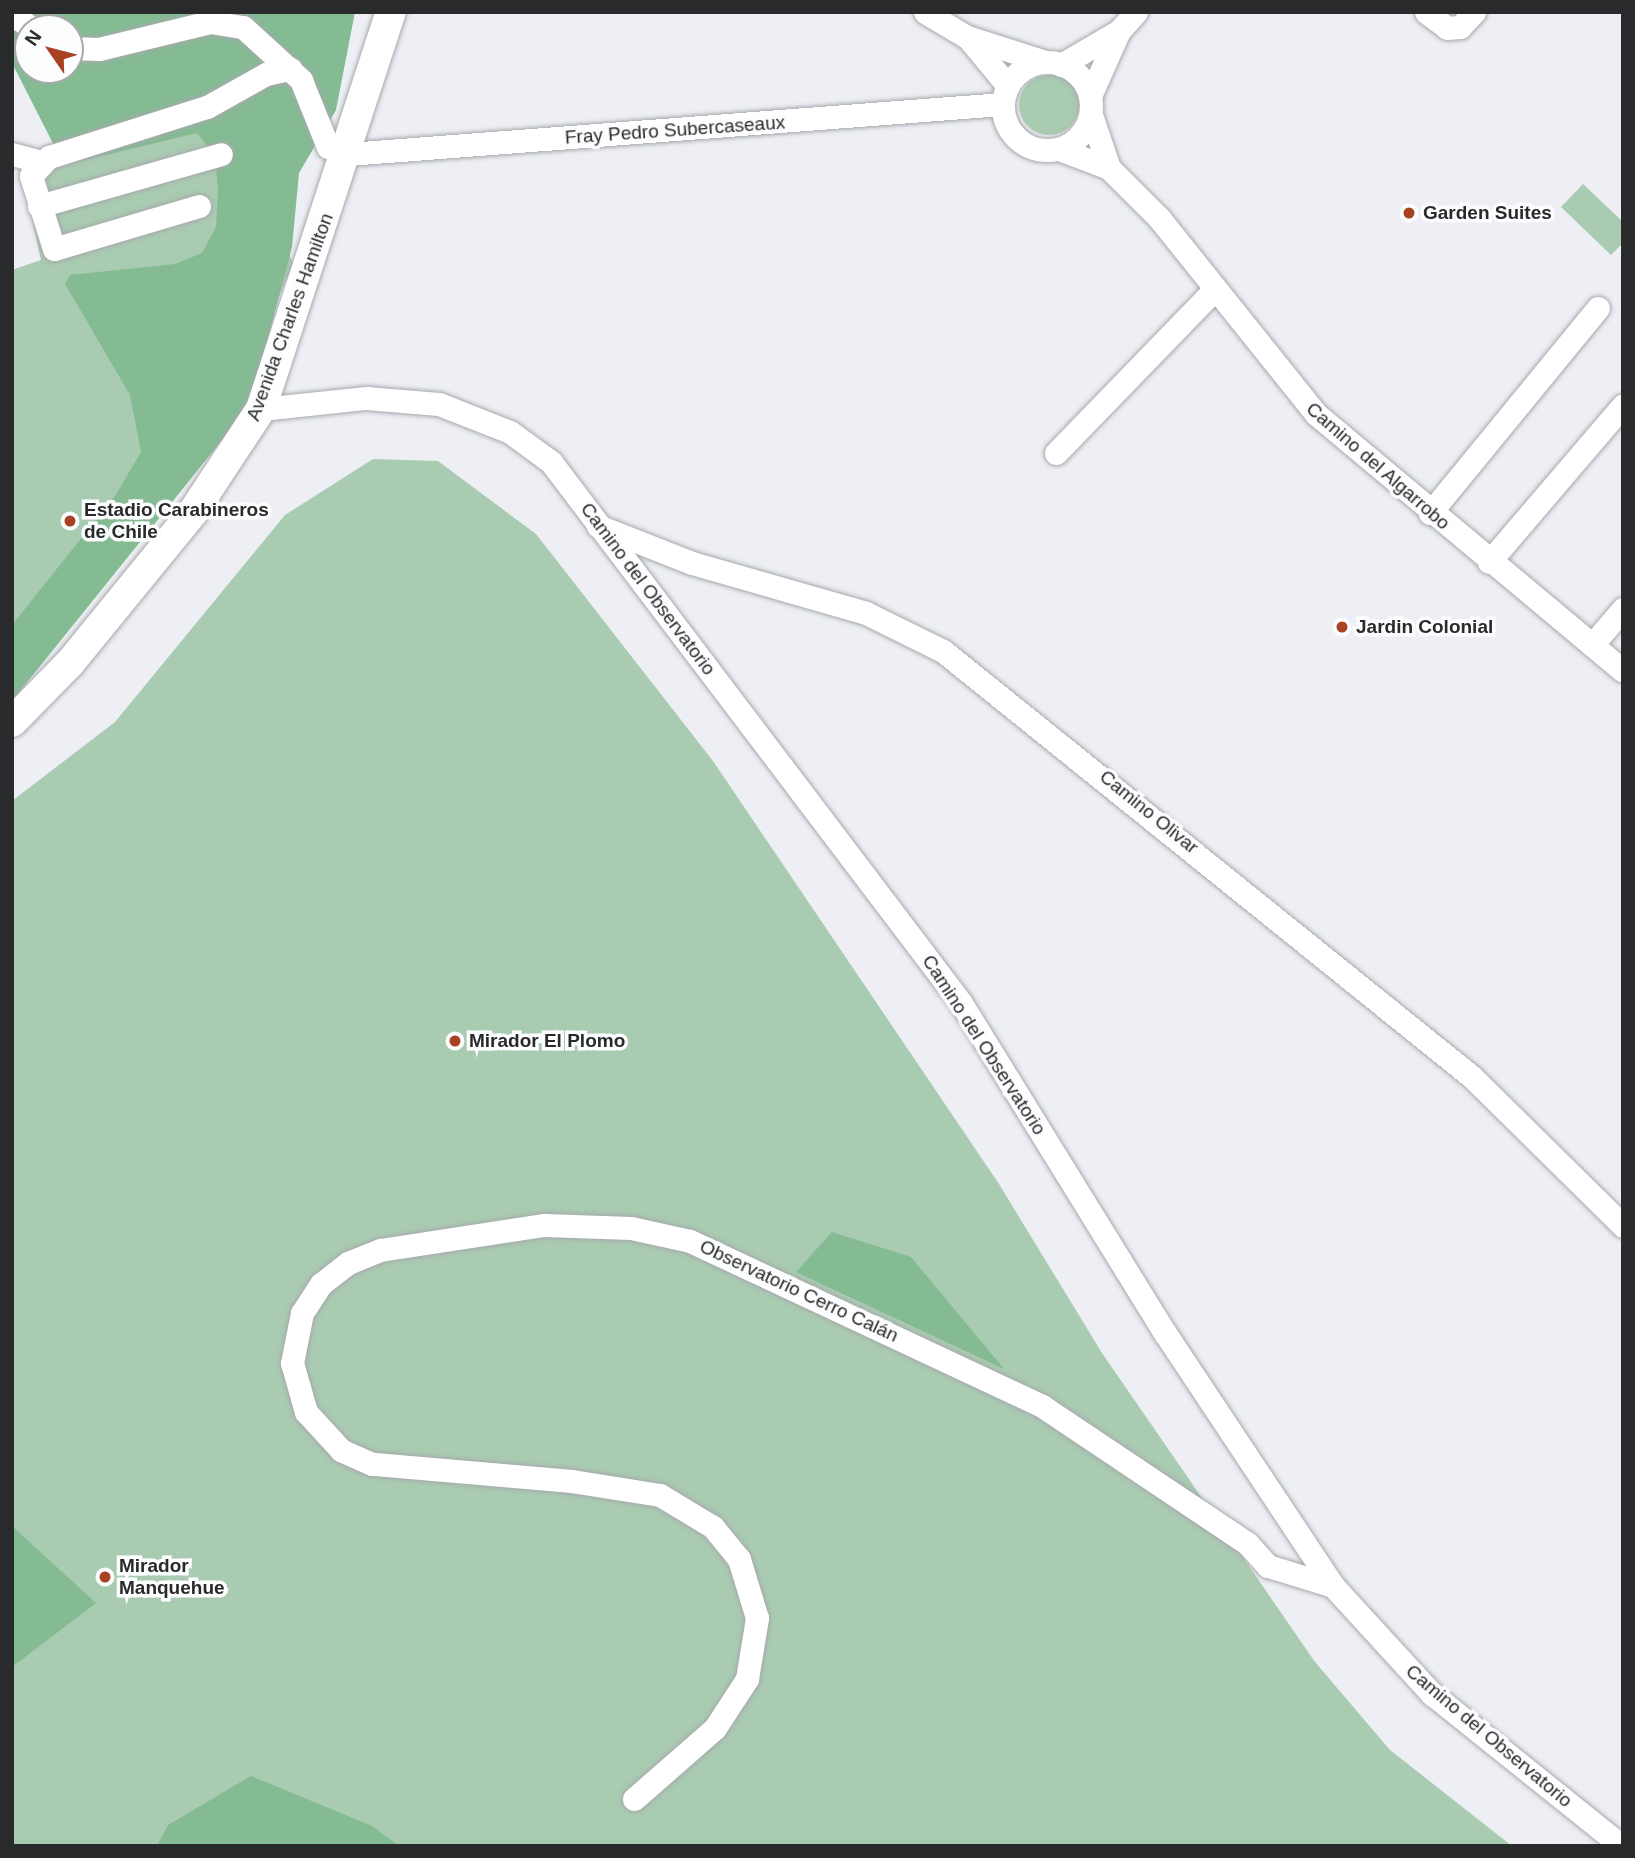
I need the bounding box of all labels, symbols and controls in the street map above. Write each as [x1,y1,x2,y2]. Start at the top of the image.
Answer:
north arrow [14,14,84,84]
text: N [20,26,46,49]
street label: Fray Pedro Subercaseaux [564,111,786,149]
place label: Garden Suites [1423,202,1552,224]
marker: Garden Suites [1401,205,1417,221]
street label: Avenida Charles Hamilton [242,210,338,424]
street label: Camino del Algarrobo [1301,397,1455,535]
street label: Camino del Observatorio [576,498,720,680]
place label: Estadio Carabineros de Chile [84,499,269,543]
marker: Estadio Carabineros de Chile [62,513,78,529]
place label: Jardin Colonial [1356,616,1493,638]
marker: Jardin Colonial [1334,619,1350,635]
street label: Camino Olivar [1095,765,1203,859]
street label: Camino del Observatorio [917,951,1051,1139]
place label: Mirador El Plomo [469,1030,625,1052]
marker: Mirador El Plomo [447,1033,463,1049]
street label: Observatorio Cerro Calán [696,1235,902,1347]
place label: Mirador Manquehue [119,1555,225,1599]
marker: Mirador Manquehue [97,1569,113,1585]
street label: Camino del Observatorio [1401,1660,1577,1812]

